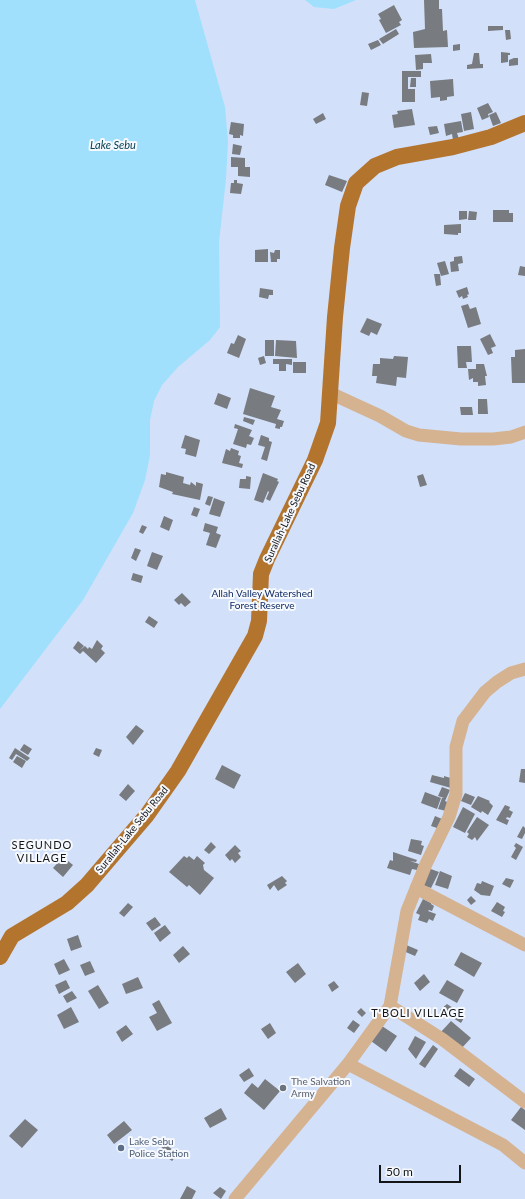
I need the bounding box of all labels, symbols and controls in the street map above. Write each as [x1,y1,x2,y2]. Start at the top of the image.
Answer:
water label: Lake Sebu [90,138,136,152]
street label: Surallah-Lake Sebu Road [262,462,318,564]
park label: Allah Valley Watershed Forest Reserve [211,588,313,612]
street label: Surallah-Lake Sebu Road [93,784,171,876]
district label: SEGUNDO VILLAGE [12,838,72,864]
district label: T'BOLI VILLAGE [371,1006,465,1020]
place label: The Salvation Army [291,1076,350,1100]
marker: The Salvation Army [278,1083,288,1093]
place label: Lake Sebu Police Station [129,1136,189,1160]
marker: Lake Sebu Police Station [116,1143,126,1153]
scale bar [381,1157,463,1183]
text: 50 m [386,1164,413,1179]

